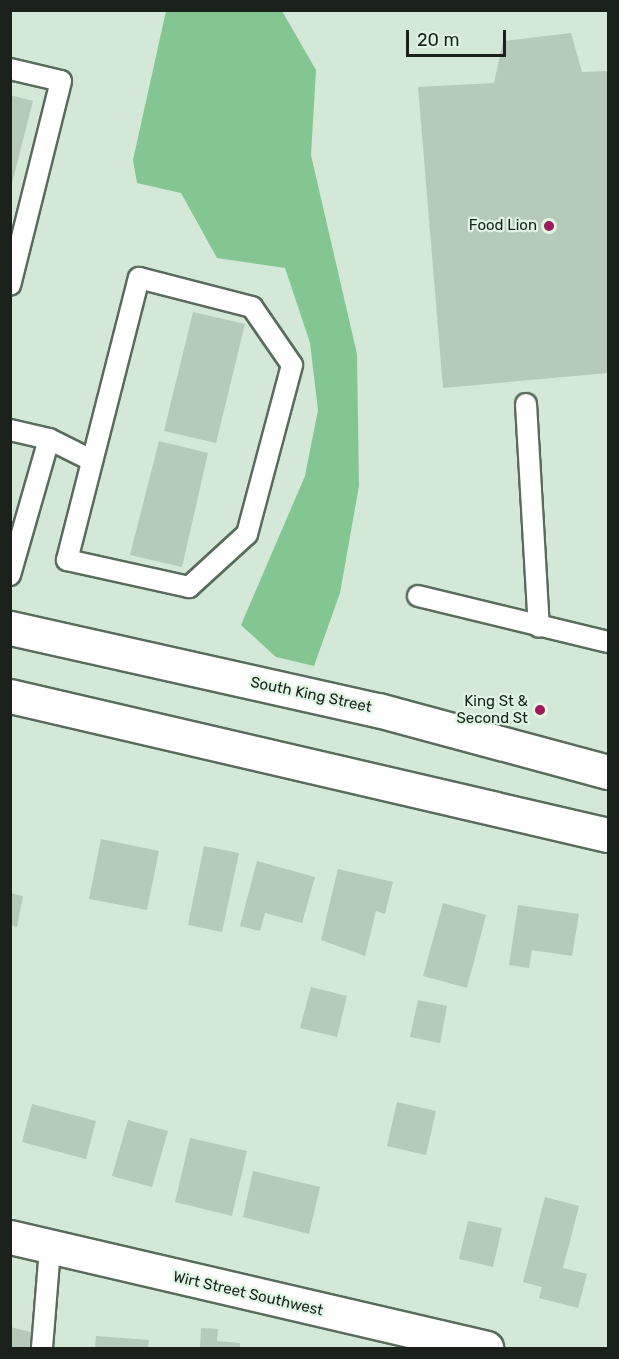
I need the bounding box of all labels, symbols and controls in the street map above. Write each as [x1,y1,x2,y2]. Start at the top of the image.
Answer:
scale bar [409,18,510,56]
text: 20 m [417,29,459,51]
place label: Food Lion [469,217,537,235]
marker: Food Lion [542,219,556,233]
street label: South King Street [249,673,373,717]
place label: King St & Second St [456,692,528,727]
marker: King St & Second St [533,703,547,717]
street label: Wirt Street Southwest [171,1268,325,1320]

